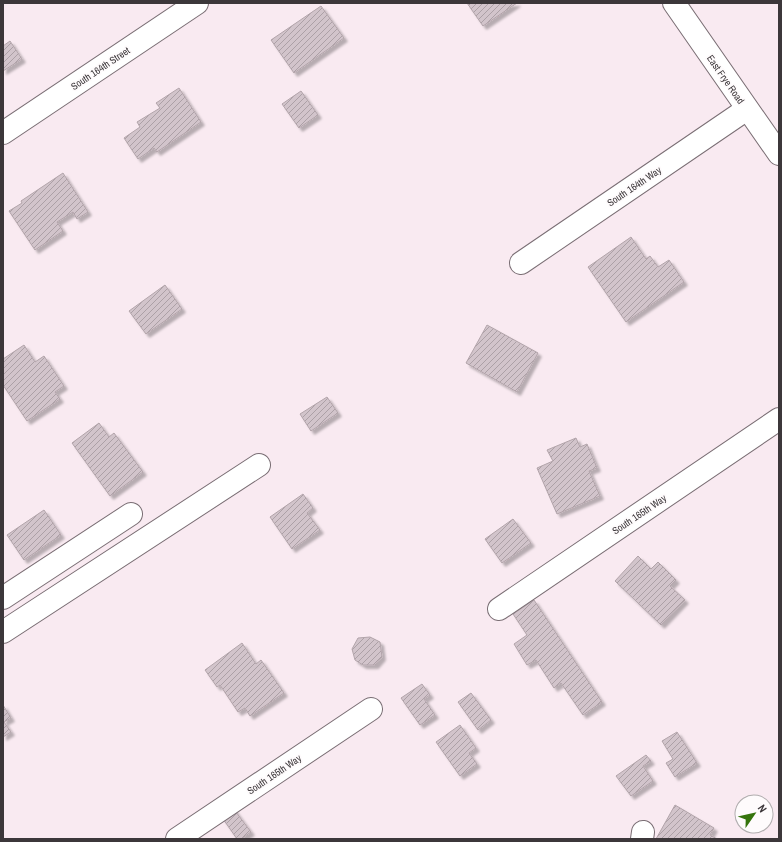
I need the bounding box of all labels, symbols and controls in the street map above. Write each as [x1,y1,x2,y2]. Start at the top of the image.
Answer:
street label: South 164th Street [68,44,133,93]
street label: East Frye Road [704,52,747,106]
street label: South 164th Way [605,163,665,209]
street label: South 165th Way [610,491,670,537]
street label: South 165th Way [245,751,305,797]
north arrow [734,794,774,834]
text: N [755,802,770,815]

